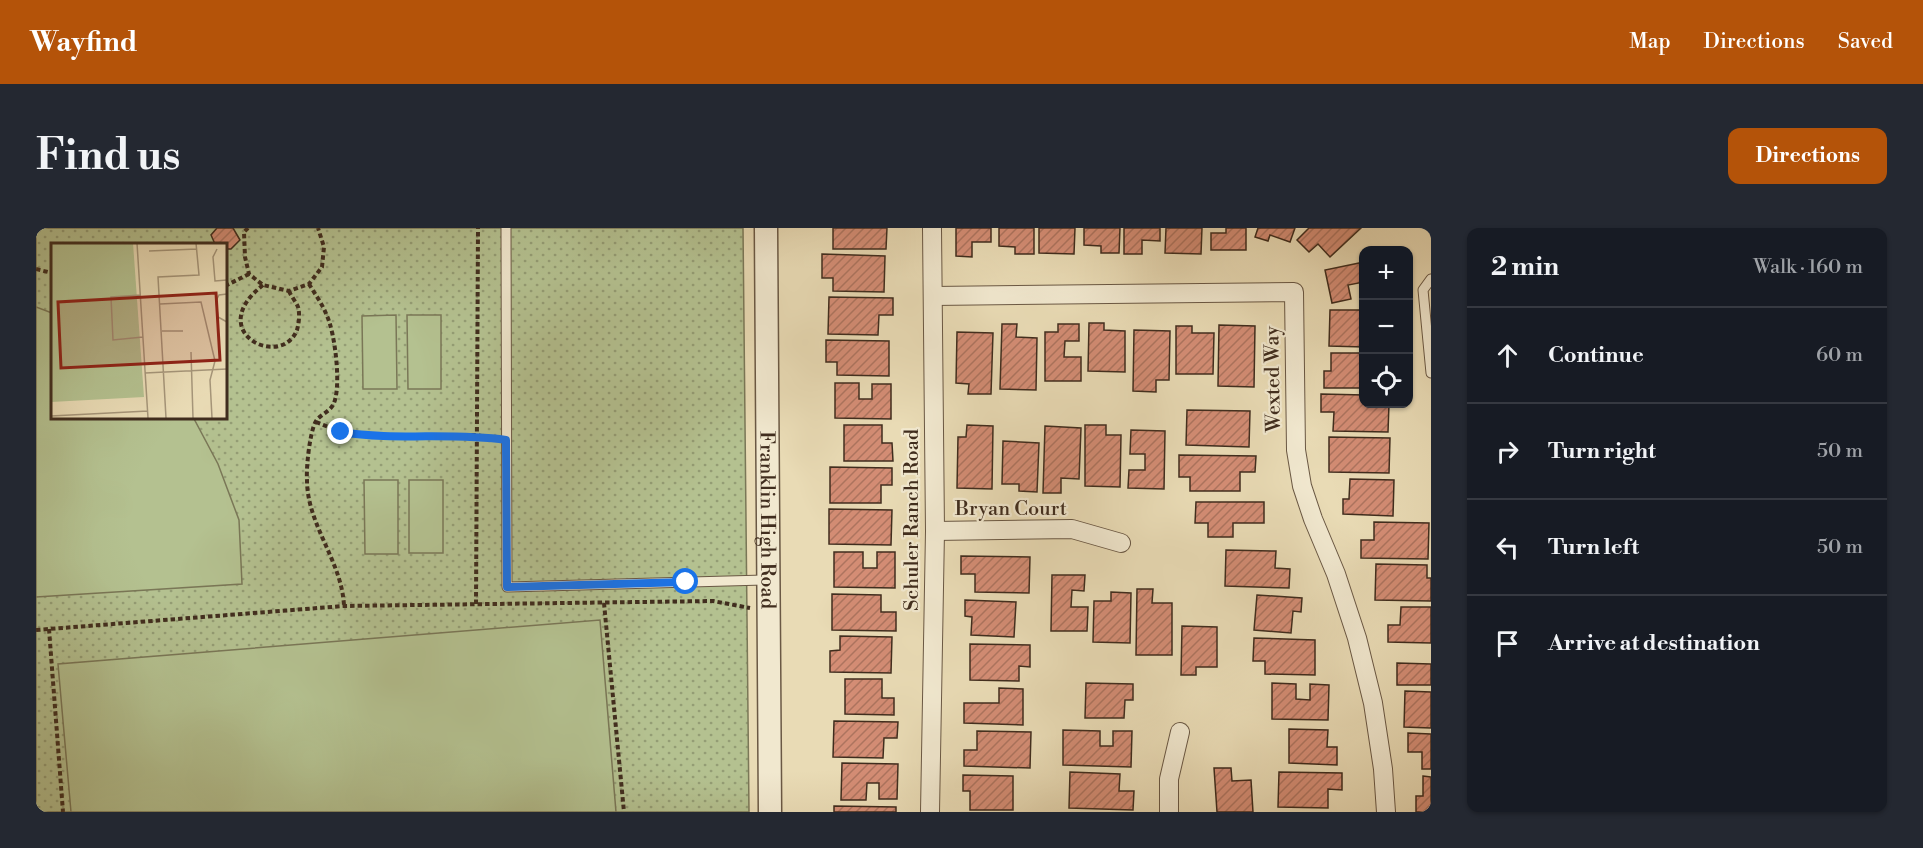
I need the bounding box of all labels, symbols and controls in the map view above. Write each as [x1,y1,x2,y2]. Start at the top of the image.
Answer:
text: Wayfind [30,25,138,60]
text: Map [1629,29,1671,55]
text: Directions [1704,29,1805,55]
text: Saved [1838,29,1893,55]
button: Directions [1728,128,1887,184]
text: Find us [36,130,180,183]
inset map [51,243,226,418]
map controls [1359,246,1413,408]
button: + [1359,246,1413,300]
text: 2 min [1491,251,1559,283]
text: Walk · 160 m [1753,255,1863,280]
button: − [1359,300,1413,354]
street label: Wexted Way [1260,325,1287,433]
icon: ahead [1491,339,1524,372]
text: Continue [1548,342,1644,369]
text: 60 m [1816,343,1863,368]
button: locate [1359,354,1413,408]
route end [327,418,353,444]
street label: Schuler Ranch Road [900,428,925,611]
street label: Franklin High Road [753,431,780,610]
icon: right [1491,435,1524,468]
text: Turn right [1548,438,1656,465]
text: 50 m [1817,439,1863,464]
street label: Bryan Court [954,497,1067,522]
icon: left [1491,531,1524,564]
text: Turn left [1548,534,1639,561]
text: 50 m [1817,535,1863,560]
route start [672,568,698,594]
icon: arrive [1491,627,1524,660]
text: Arrive at destination [1548,630,1760,657]

